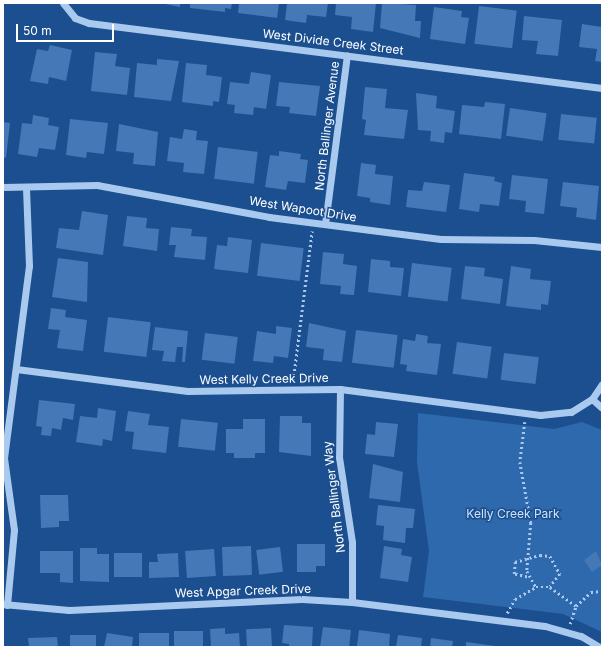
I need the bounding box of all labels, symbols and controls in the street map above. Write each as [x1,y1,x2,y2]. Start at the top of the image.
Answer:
scale bar [18,16,116,42]
text: 50 m [23,23,52,38]
street label: West Divide Creek Street [262,26,404,58]
street label: North Ballinger Avenue [312,61,342,191]
street label: West Wapoot Drive [248,193,358,225]
street label: West Kelly Creek Drive [199,371,329,387]
street label: North Ballinger Way [320,440,348,554]
park label: Kelly Creek Park [466,507,560,521]
street label: West Apgar Creek Drive [175,581,311,601]

